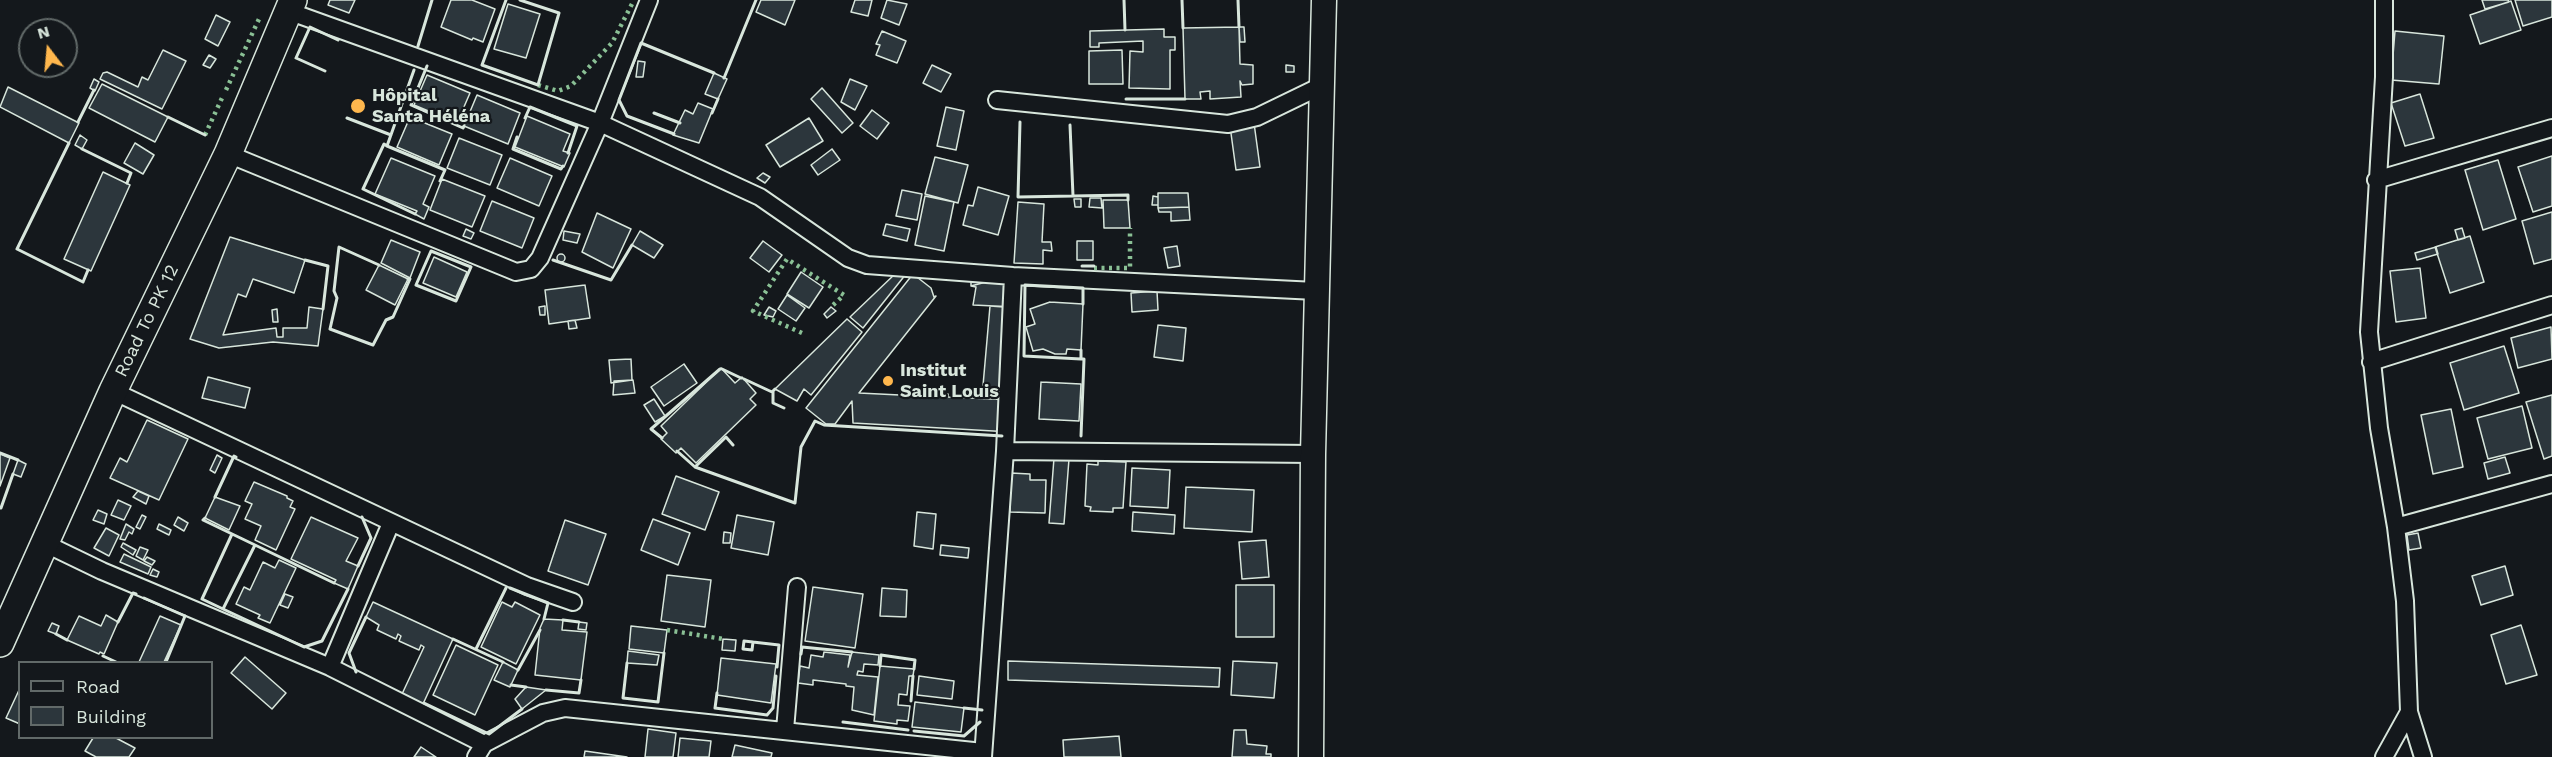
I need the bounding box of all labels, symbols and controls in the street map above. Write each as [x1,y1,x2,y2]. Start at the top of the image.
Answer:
north arrow [18,18,78,78]
text: N [35,21,52,43]
place label: Hôpital Santa Héléna [372,85,490,128]
marker: Hôpital Santa Héléna [349,97,367,115]
street label: Road To PK 12 [110,261,184,381]
place label: Institut Saint Louis [900,360,999,403]
marker: Institut Saint Louis [881,374,895,388]
legend [18,661,213,739]
text: Road [76,676,120,697]
text: Building [76,706,146,727]

